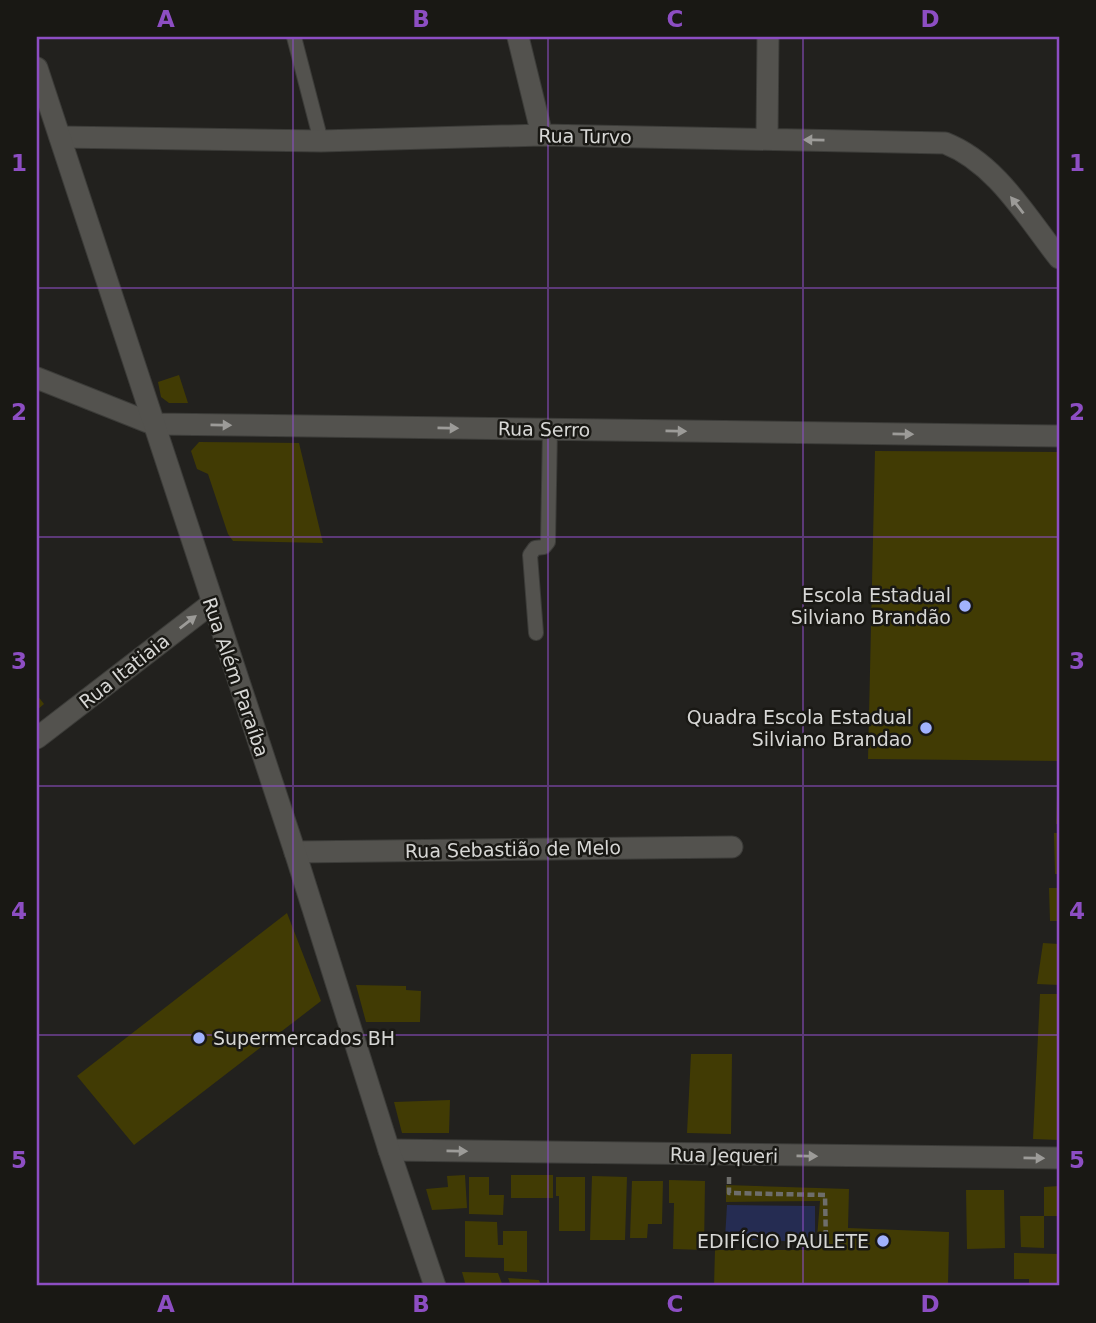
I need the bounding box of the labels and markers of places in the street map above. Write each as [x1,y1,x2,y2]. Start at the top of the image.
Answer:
place label: Escola Estadual Silviano Brandão [791,584,951,628]
marker: Escola Estadual Silviano Brandão [957,598,973,614]
place label: Quadra Escola Estadual Silviano Brandao [687,706,912,750]
marker: Quadra Escola Estadual Silviano Brandao [918,720,934,736]
place label: Supermercados BH [213,1027,395,1049]
marker: Supermercados BH [191,1030,207,1046]
place label: EDIFÍCIO PAULETE [697,1230,869,1252]
marker: EDIFÍCIO PAULETE [875,1233,891,1249]

